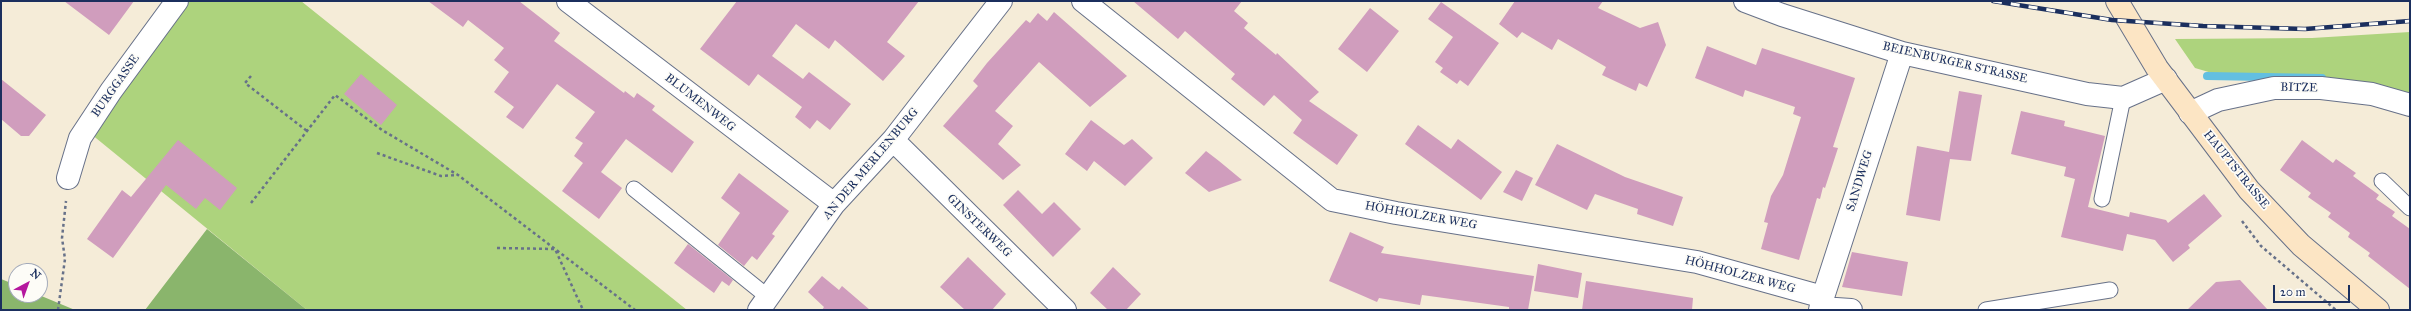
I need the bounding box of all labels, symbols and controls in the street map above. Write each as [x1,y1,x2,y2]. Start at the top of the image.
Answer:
street label: BEIENBURGER STRASSE [1881,39,2029,87]
street label: BURGGASSE [89,52,143,120]
street label: BLUMENWEG [662,71,738,135]
street label: BITZE [2280,80,2318,96]
street label: AN DER MERLENBURG [820,105,922,223]
street label: HAUPTSTRASSE [2200,128,2272,212]
street label: SANDWEG [1844,149,1876,213]
street label: GINSTERWEG [944,191,1014,261]
street label: HÖHHOLZER WEG [1364,199,1478,233]
street label: HÖHHOLZER WEG [1683,253,1797,297]
north arrow [8,263,48,303]
text: N [28,266,43,282]
scale bar [2275,277,2352,303]
text: 20 m [2280,285,2306,299]

